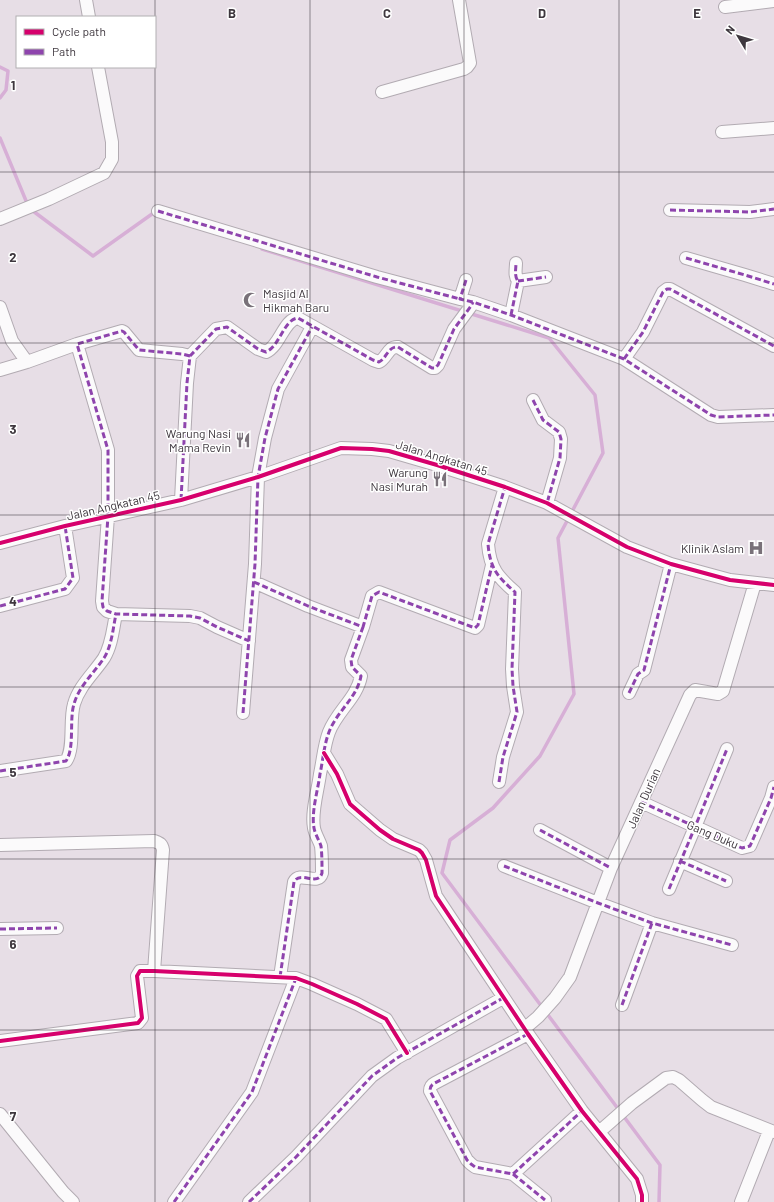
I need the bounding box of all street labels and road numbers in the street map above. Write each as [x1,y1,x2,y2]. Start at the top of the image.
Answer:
street label: Jalan Angkatan 45 [394,436,490,478]
street label: Jalan Angkatan 45 [65,487,161,523]
street label: Jalan Durian [623,766,663,830]
street label: Gang Duku [685,817,741,851]

